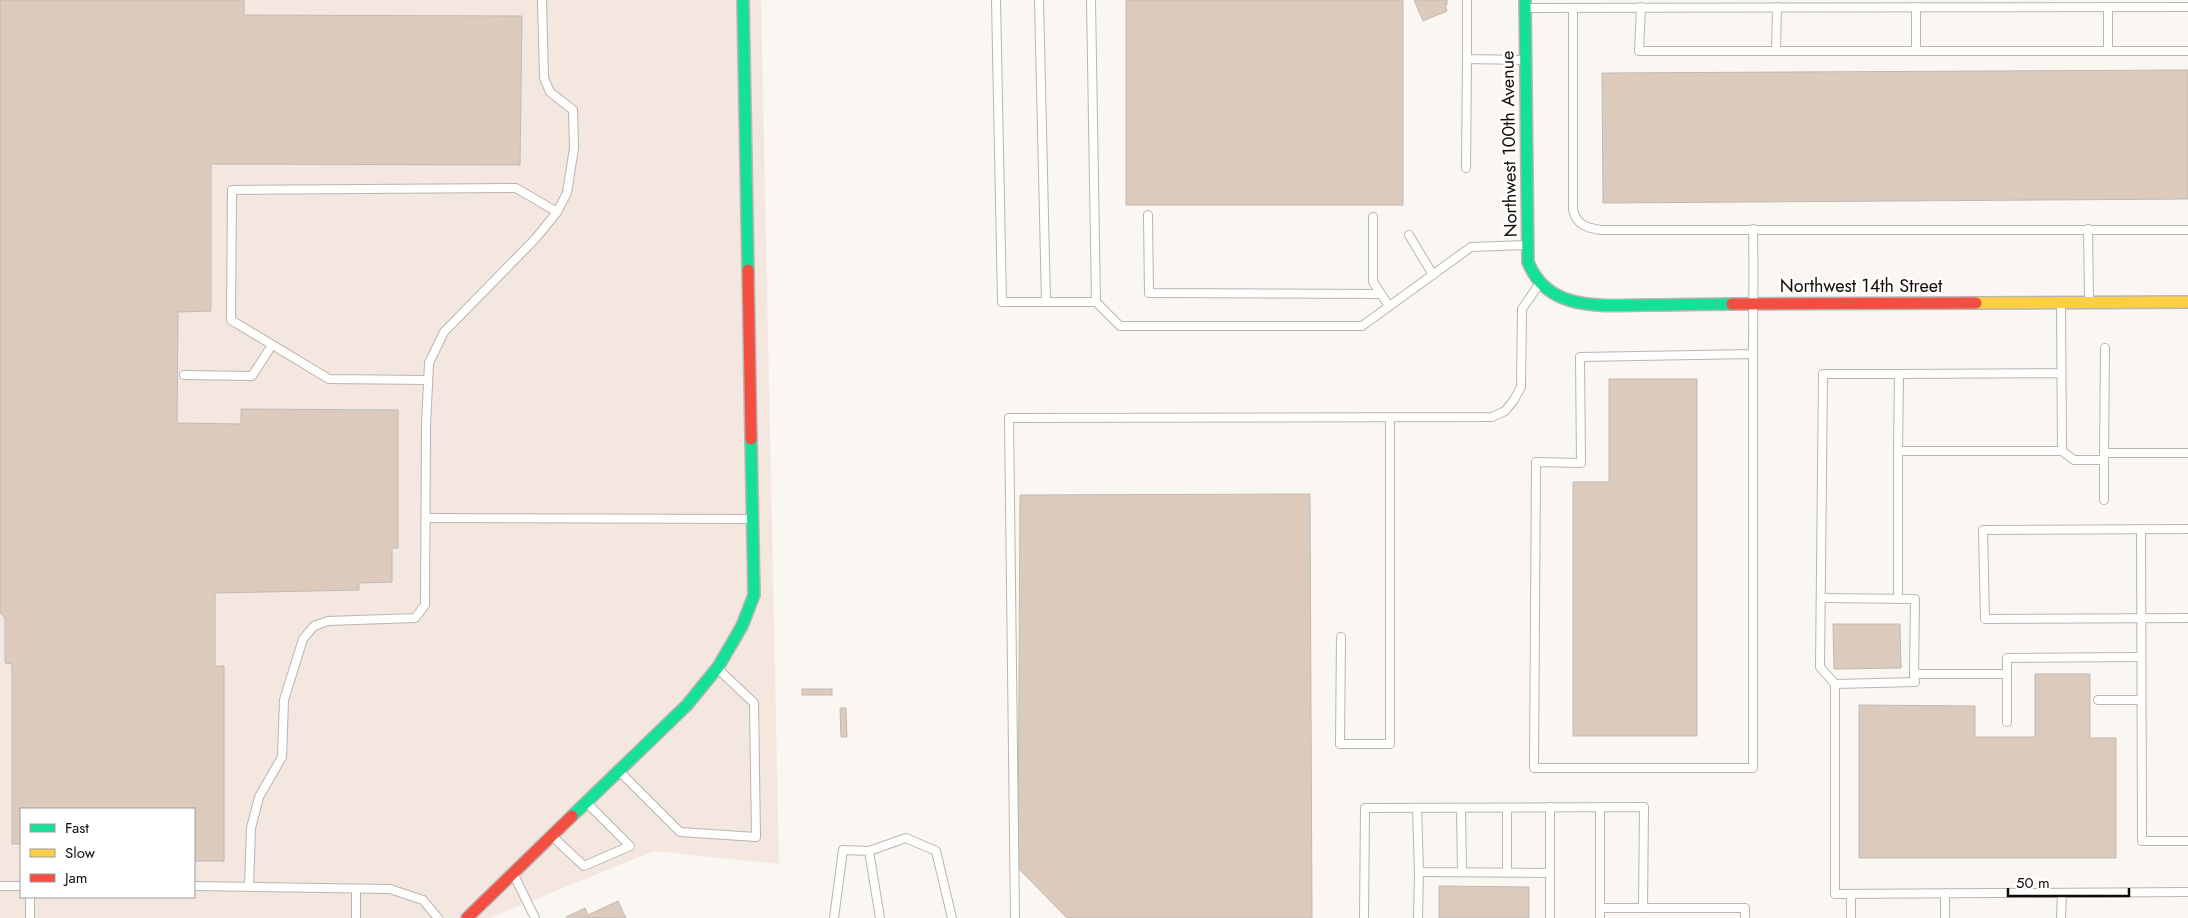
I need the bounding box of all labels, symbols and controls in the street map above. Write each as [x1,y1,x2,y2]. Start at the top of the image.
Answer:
street label: Northwest 100th Avenue [1494,50,1524,238]
street label: Northwest 14th Street [1780,273,1943,299]
legend [20,808,195,898]
text: Fast [65,817,89,839]
text: Slow [65,842,96,864]
scale bar [2008,866,2129,898]
text: Jam [63,867,88,889]
text: 50 m [2016,872,2050,894]

